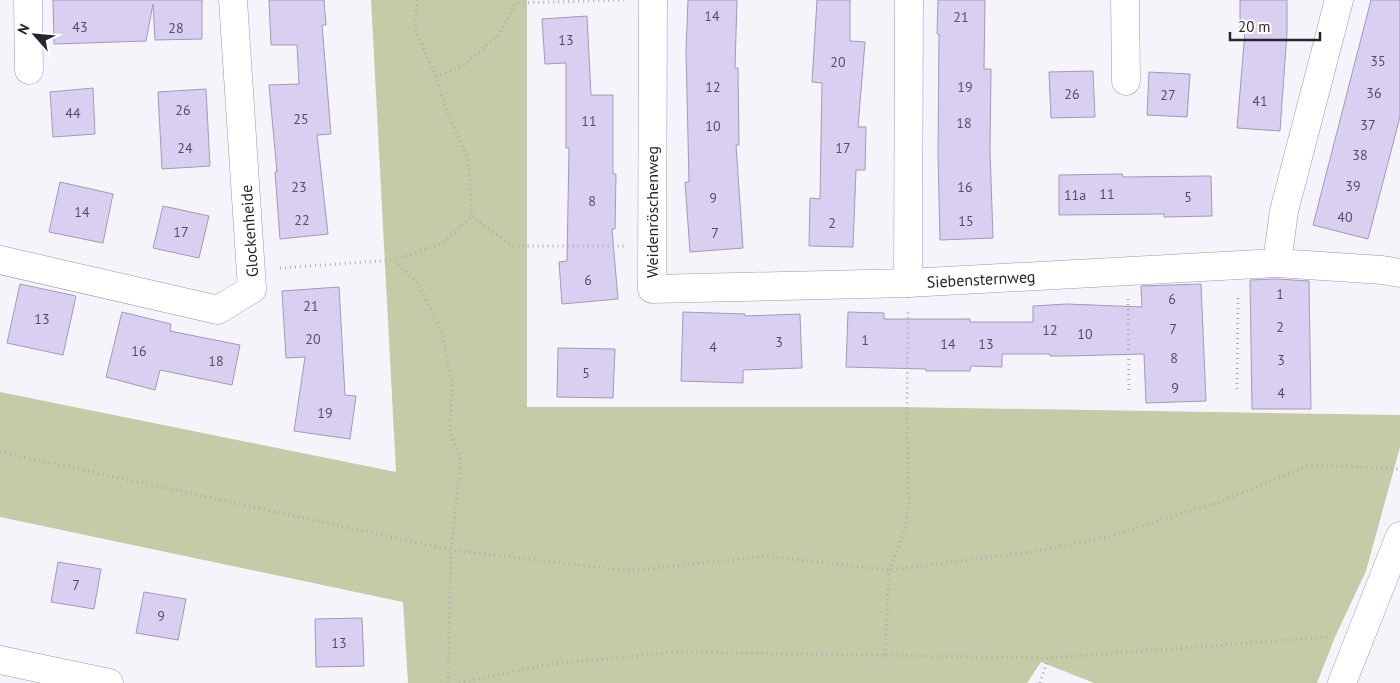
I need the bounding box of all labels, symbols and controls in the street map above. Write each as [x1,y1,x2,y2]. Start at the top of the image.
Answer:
house number: 14 [704,7,720,25]
house number: 21 [953,8,969,26]
north arrow [10,10,60,60]
scale bar [1230,10,1320,42]
text: 20 m [1238,17,1271,36]
house number: 43 [72,18,88,36]
house number: 28 [168,19,184,37]
text: N [13,21,34,37]
house number: 13 [558,31,574,49]
house number: 35 [1370,52,1386,70]
house number: 20 [830,53,846,71]
house number: 12 [705,78,721,96]
house number: 19 [957,78,973,96]
house number: 36 [1366,84,1382,102]
house number: 26 [1064,85,1080,103]
house number: 27 [1160,86,1176,104]
house number: 41 [1252,92,1268,110]
house number: 26 [175,101,191,119]
house number: 44 [65,104,81,122]
house number: 25 [293,110,309,128]
house number: 11 [581,112,597,130]
house number: 18 [956,114,972,132]
house number: 37 [1360,116,1376,134]
house number: 10 [705,117,721,135]
house number: 24 [177,139,193,157]
house number: 17 [835,139,851,157]
street label: Weidenröschenweg [642,146,662,278]
house number: 38 [1352,146,1368,164]
house number: 39 [1345,177,1361,195]
house number: 23 [291,178,307,196]
house number: 16 [957,178,973,196]
street label: Glockenheide [236,184,262,278]
house number: 11 [1099,185,1115,203]
house number: 11a [1064,186,1086,204]
house number: 5 [1184,188,1192,206]
house number: 9 [709,189,717,207]
house number: 8 [588,192,596,210]
house number: 14 [74,203,90,221]
house number: 40 [1337,208,1353,226]
house number: 22 [294,211,310,229]
house number: 15 [958,212,974,230]
house number: 2 [828,214,836,232]
house number: 17 [173,223,189,241]
house number: 7 [711,224,719,242]
street label: Siebensternweg [926,266,1036,292]
house number: 6 [584,271,592,289]
house number: 1 [1276,285,1284,303]
house number: 6 [1168,290,1176,308]
house number: 21 [303,297,319,315]
house number: 13 [34,310,50,328]
house number: 2 [1276,318,1284,336]
house number: 7 [1169,320,1177,338]
house number: 12 [1042,321,1058,339]
house number: 10 [1077,325,1093,343]
house number: 20 [305,330,321,348]
house number: 1 [861,331,869,349]
house number: 3 [775,333,783,351]
house number: 14 [940,335,956,353]
house number: 13 [978,335,994,353]
house number: 4 [709,338,717,356]
house number: 16 [131,342,147,360]
house number: 8 [1170,349,1178,367]
house number: 3 [1277,351,1285,369]
house number: 18 [208,352,224,370]
house number: 5 [582,364,590,382]
house number: 9 [1171,379,1179,397]
house number: 4 [1277,384,1285,402]
house number: 19 [317,404,333,422]
house number: 7 [72,576,80,594]
house number: 9 [157,607,165,625]
house number: 13 [331,634,347,652]

